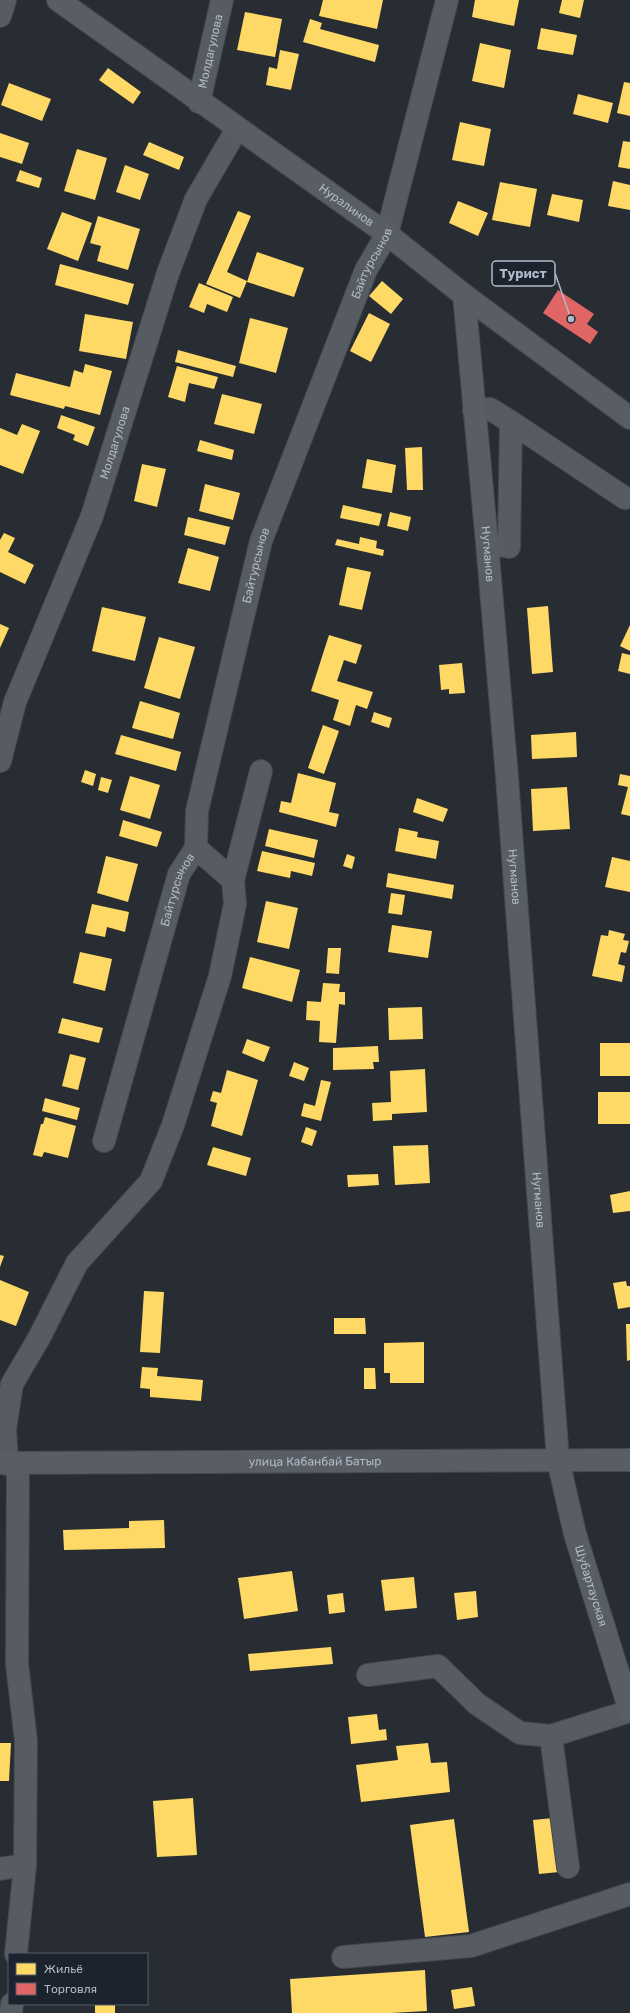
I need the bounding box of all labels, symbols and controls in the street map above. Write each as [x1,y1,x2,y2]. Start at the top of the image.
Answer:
street label: Молдагулова [195,13,226,90]
street label: Нуралинов [316,181,377,230]
street label: Байтурсынов [349,227,395,301]
callout: Турист [492,261,555,286]
text: Турист [499,266,547,281]
street label: Молдагулова [97,404,133,481]
street label: Байтурсынов [240,525,273,605]
street label: Нугманов [478,525,497,583]
street label: Нугманов [505,848,524,906]
street label: Байтурсынов [158,850,198,928]
street label: Нугманов [530,1171,548,1229]
street label: улица Кабанбай Батыр [249,1454,381,1469]
street label: Шубартауская [572,1544,610,1628]
legend [8,1953,148,2005]
text: Жильё [44,1962,83,1976]
text: Торговля [44,1982,97,1996]

